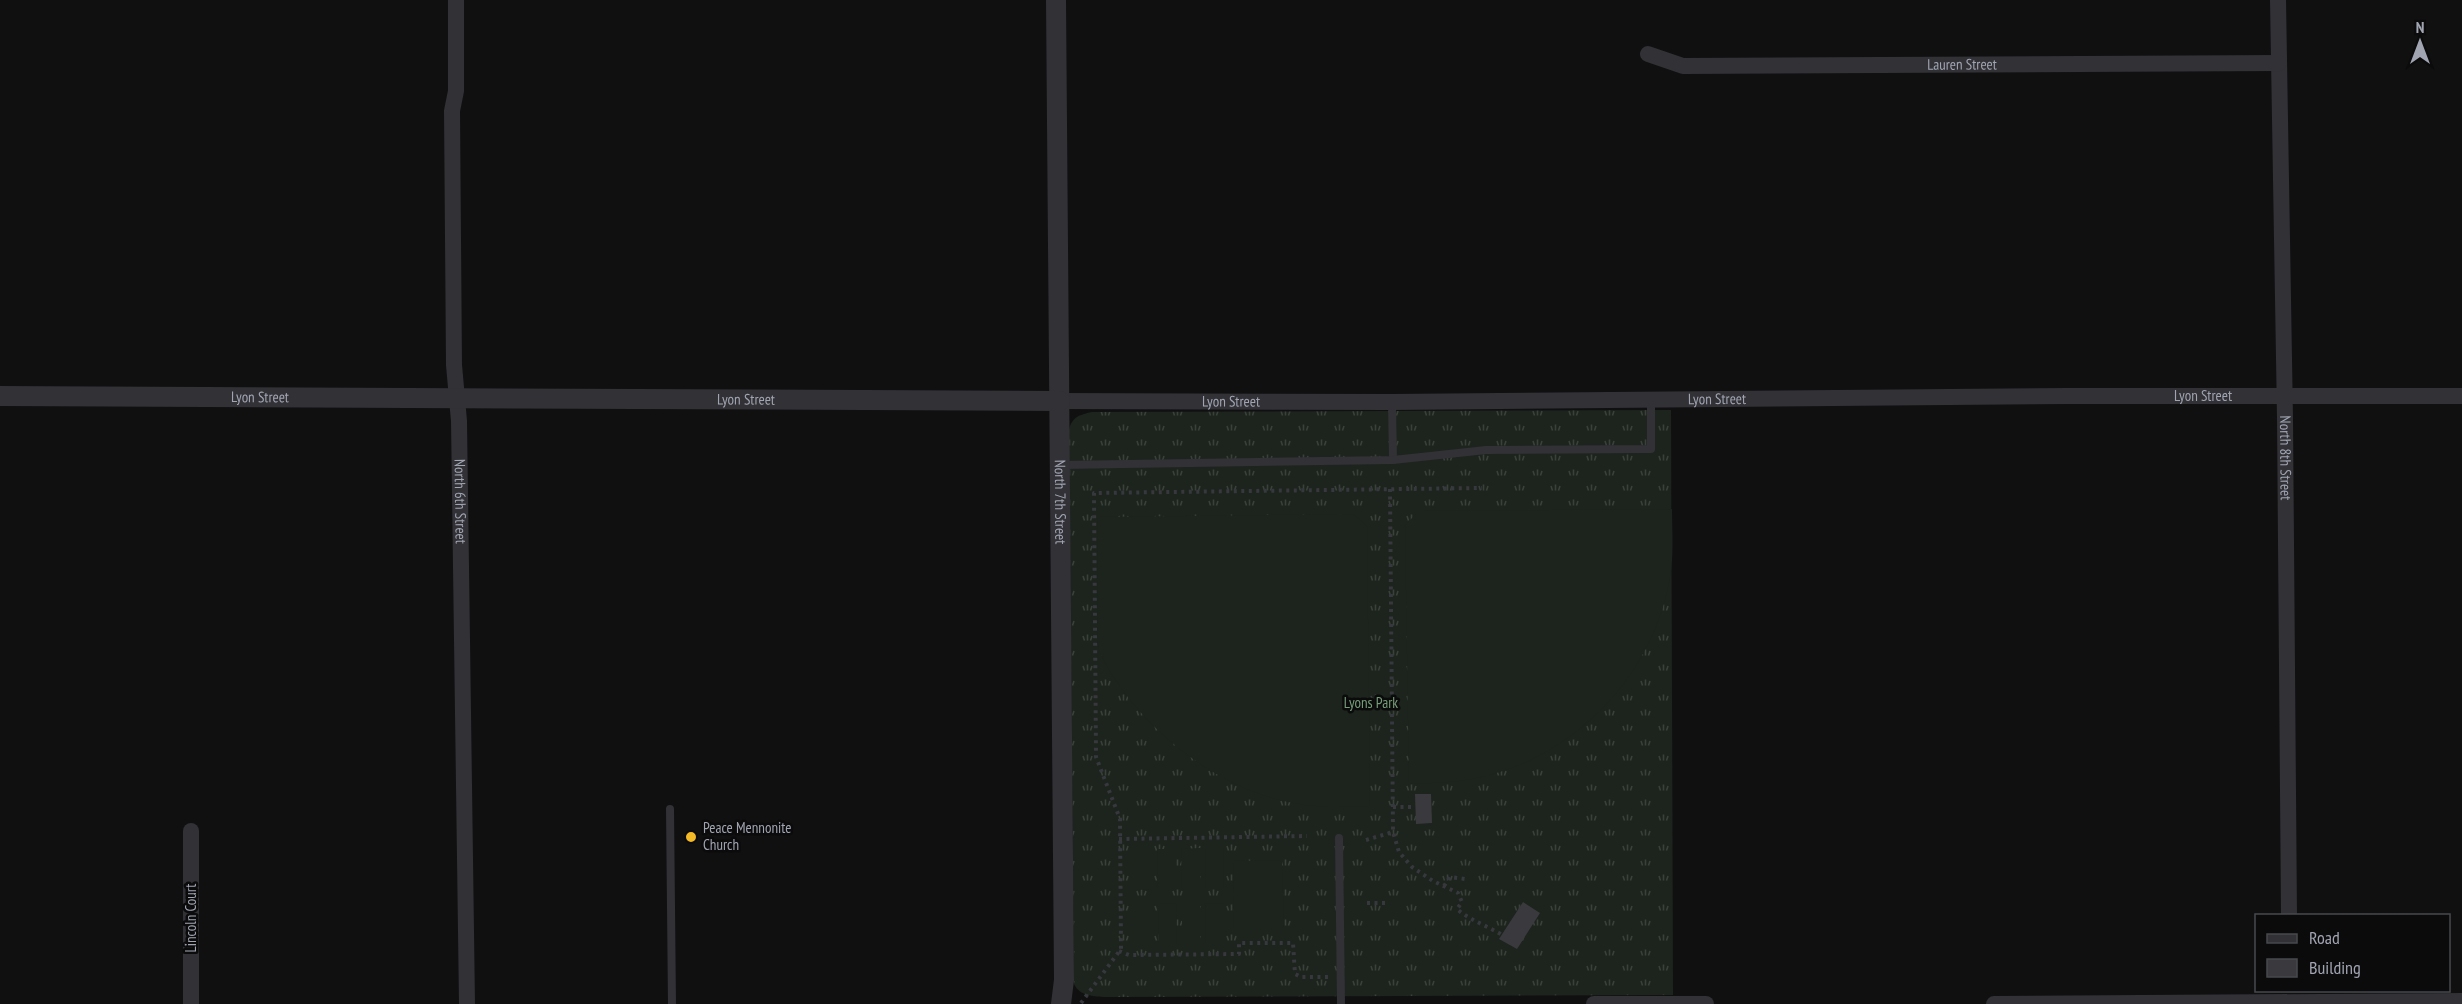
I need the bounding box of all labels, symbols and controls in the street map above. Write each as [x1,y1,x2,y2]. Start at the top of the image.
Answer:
north arrow [2390,12,2450,72]
text: N [2416,17,2424,37]
street label: Lauren Street [1927,54,1997,74]
street label: Lyon Street [2174,386,2232,405]
street label: Lyon Street [231,387,289,406]
street label: Lyon Street [717,389,775,409]
street label: Lyon Street [1688,389,1746,408]
street label: Lyon Street [1202,391,1260,411]
street label: North 8th Street [2276,415,2296,500]
street label: North 6th Street [451,459,471,544]
street label: North 7th Street [1051,460,1070,544]
park label: Lyons Park [1344,693,1398,712]
place label: Peace Mennonite Church [703,818,791,854]
marker: Peace Mennonite Church [684,830,698,844]
street label: Lincoln Court [181,884,200,952]
legend [2255,914,2450,992]
text: Road [2309,926,2340,949]
text: Building [2309,956,2361,979]

